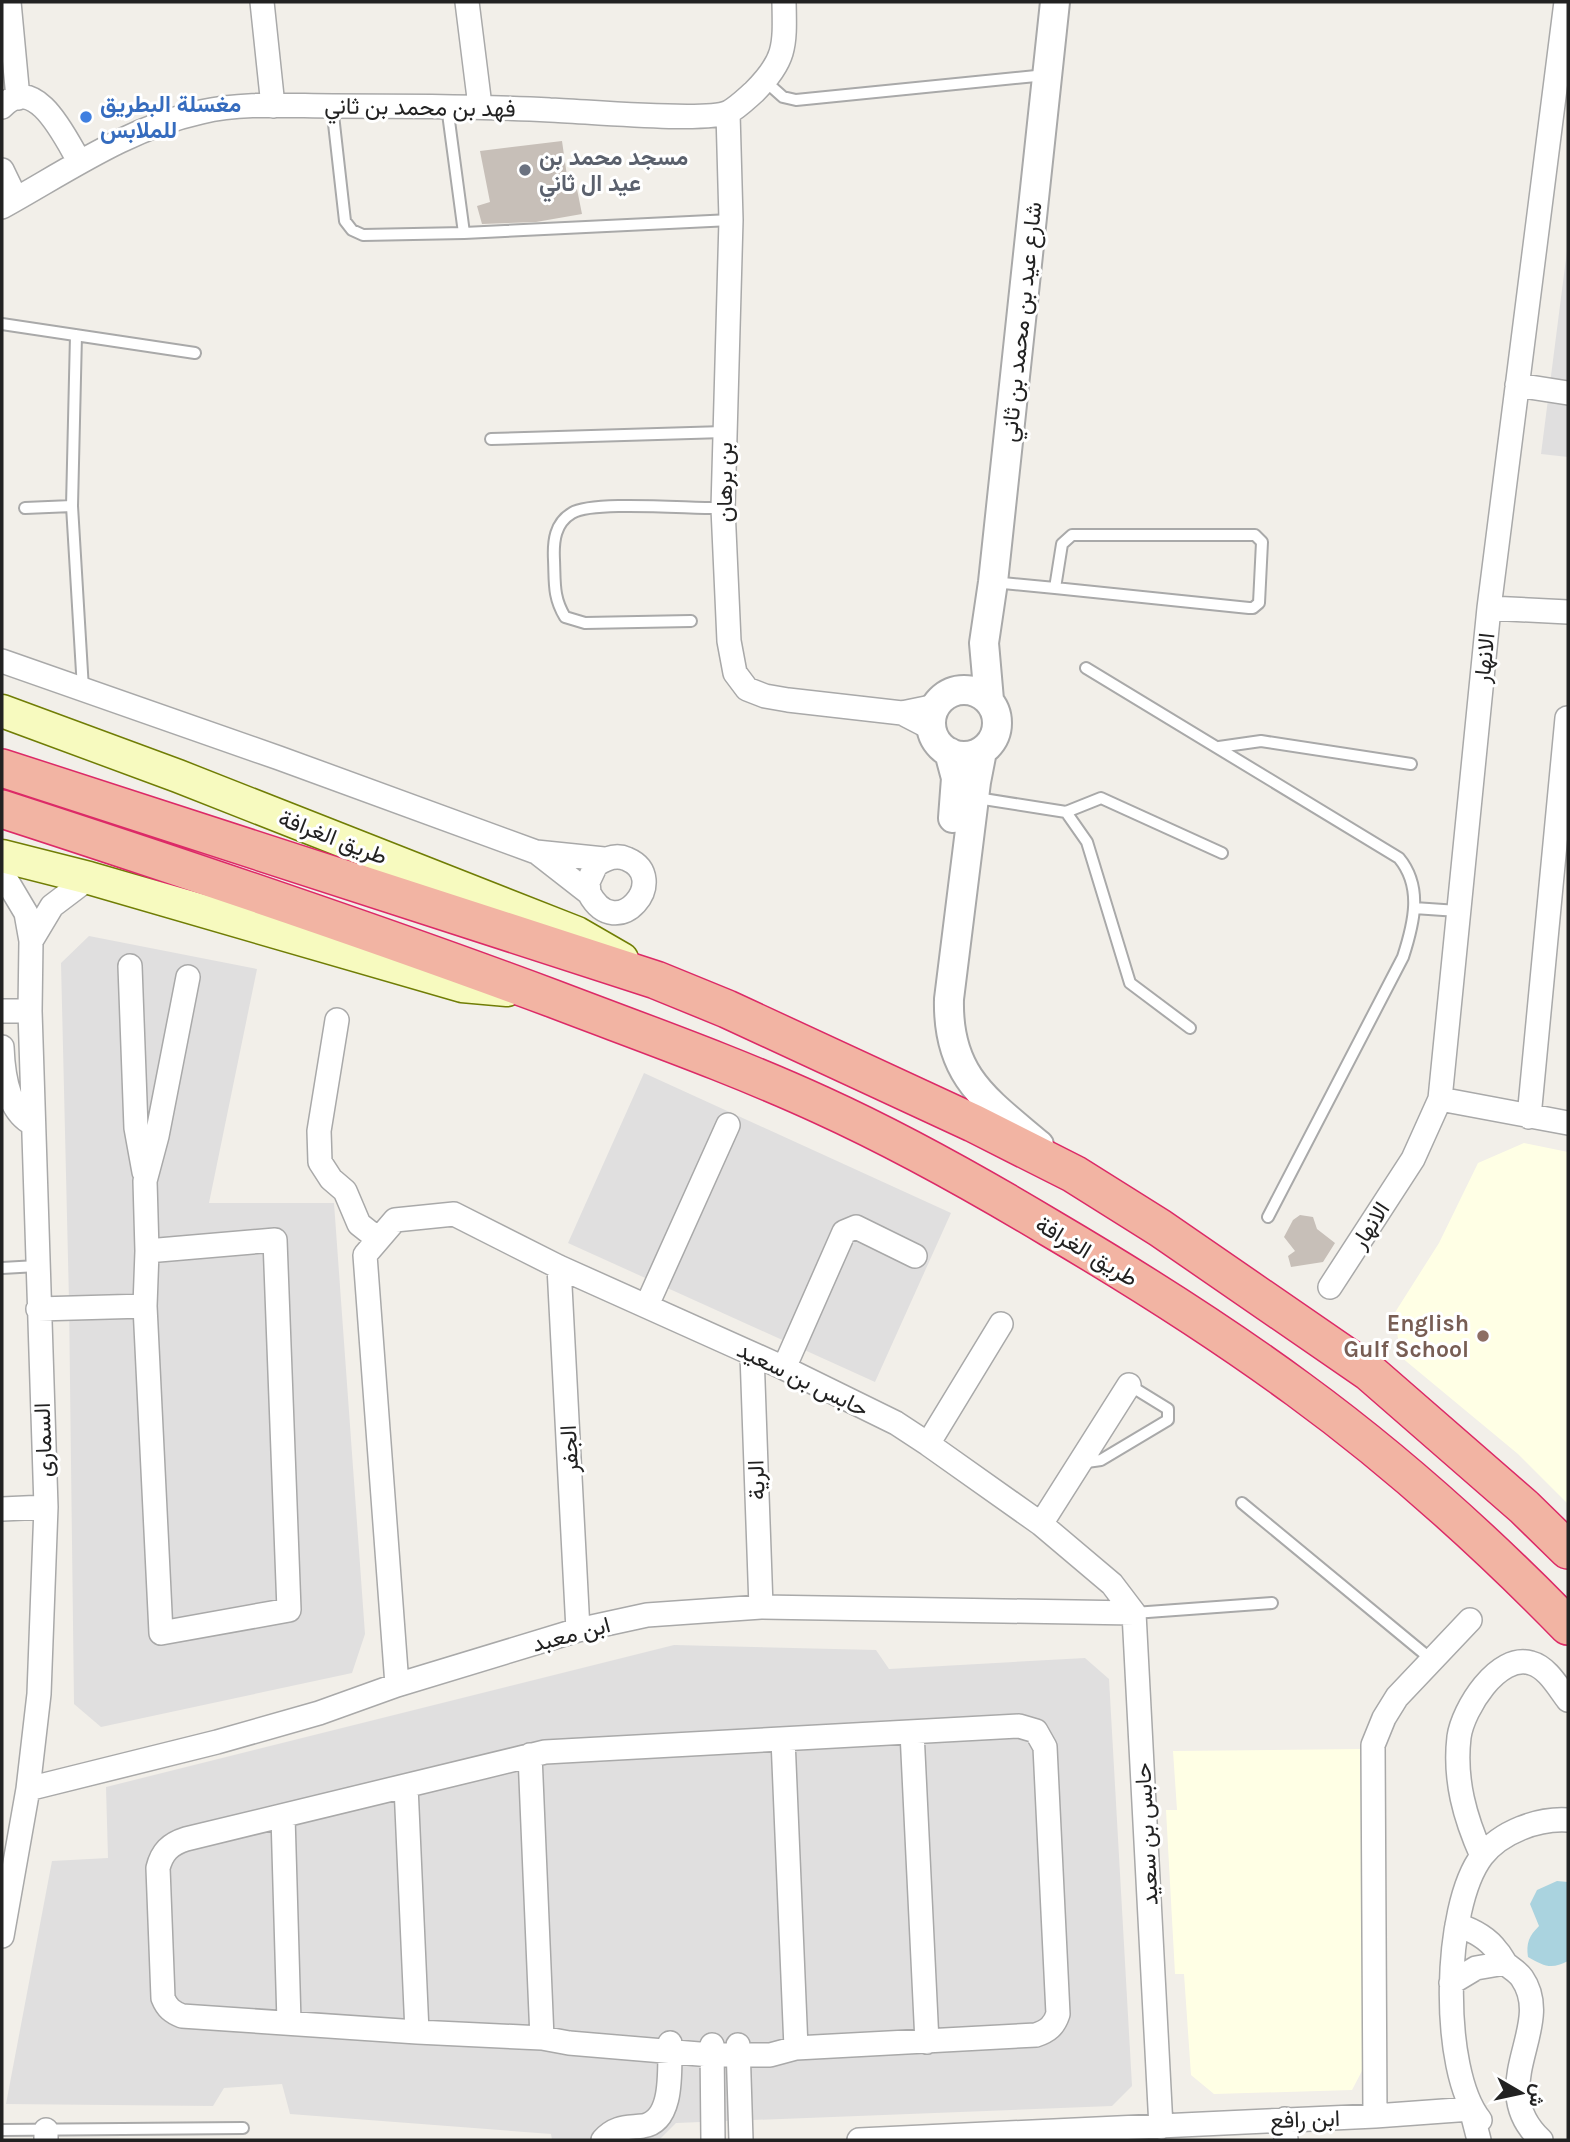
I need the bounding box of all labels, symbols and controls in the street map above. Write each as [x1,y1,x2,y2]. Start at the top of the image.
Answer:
place label: مغسلة البطريق للملابس [100,91,241,144]
street label: فهد بن محمد بن ثاني [324,92,516,128]
marker: مغسلة البطريق للملابس [78,109,94,125]
place label: مسجد محمد بن عيد ال ثاني [539,144,688,203]
marker: مسجد محمد بن عيد ال ثاني [517,162,533,178]
street label: شارع عيد بن محمد بن ثاني [995,201,1053,444]
street label: بن برهان [711,442,739,522]
street label: الانهار [1468,632,1502,686]
street label: طريق الغرافة [274,804,391,872]
street label: الانهار [1345,1197,1396,1255]
street label: طريق الغرافة [1030,1210,1143,1293]
place label: English Gulf School [1344,1310,1469,1363]
marker: English Gulf School [1475,1328,1491,1344]
street label: حابس بن سعيد [733,1336,873,1423]
street label: السمارى [29,1402,59,1478]
street label: الجفر [555,1424,585,1475]
street label: الرية [742,1460,772,1500]
street label: ابن معبد [529,1611,613,1658]
street label: حابس بن سعيد [1129,1762,1164,1906]
north arrow [1486,2058,1556,2128]
text: ش [1524,2083,1549,2109]
street label: ابن رافع [1269,2105,1341,2136]

